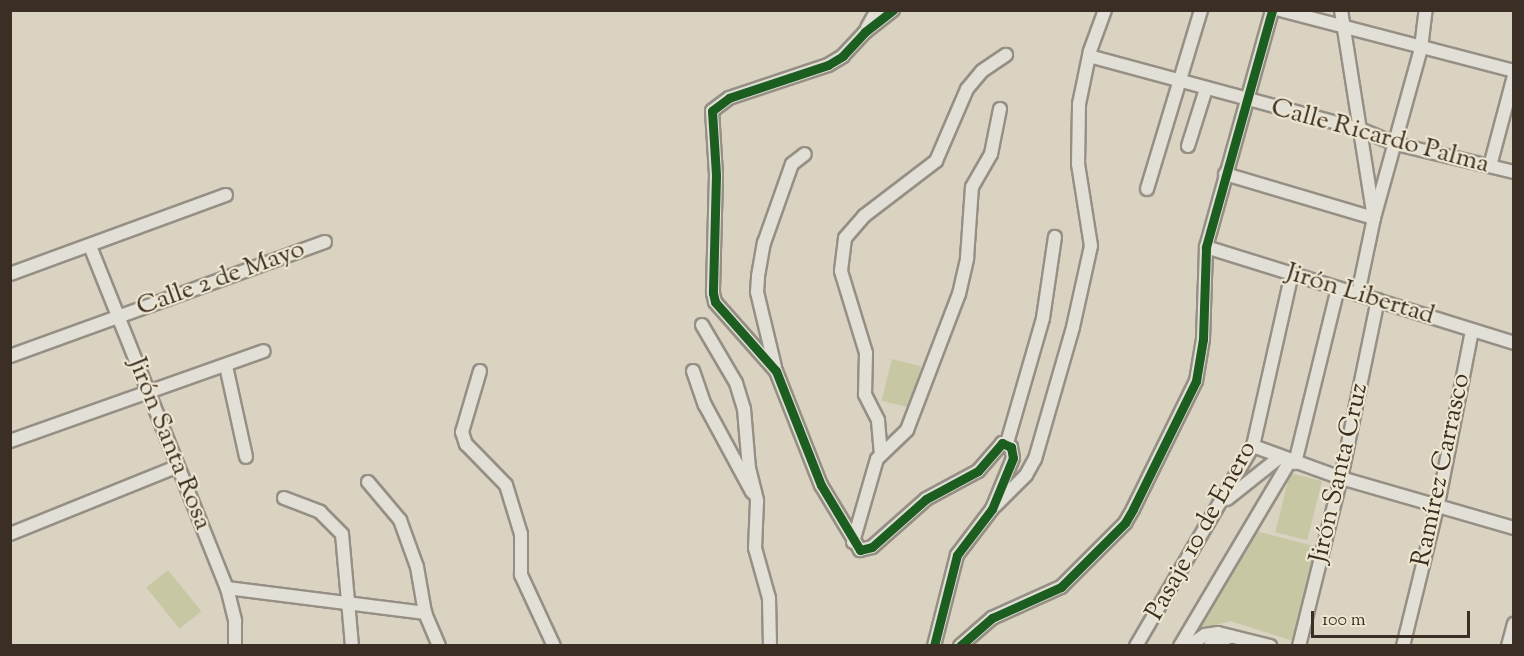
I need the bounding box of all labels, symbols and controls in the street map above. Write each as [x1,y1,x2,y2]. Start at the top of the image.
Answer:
street label: Calle Ricardo Palma [1267,93,1493,181]
street label: Calle 2 de Mayo [133,234,309,324]
street label: Jirón Libertad [1282,258,1438,332]
street label: Jirón Santa Rosa [120,353,218,535]
street label: Ramírez Carrasco [1406,371,1478,569]
street label: Jirón Santa Cruz [1304,380,1376,566]
street label: Pasaje 10 de Enero [1140,436,1264,626]
scale bar [1314,599,1473,637]
text: 100 m [1322,608,1366,634]

